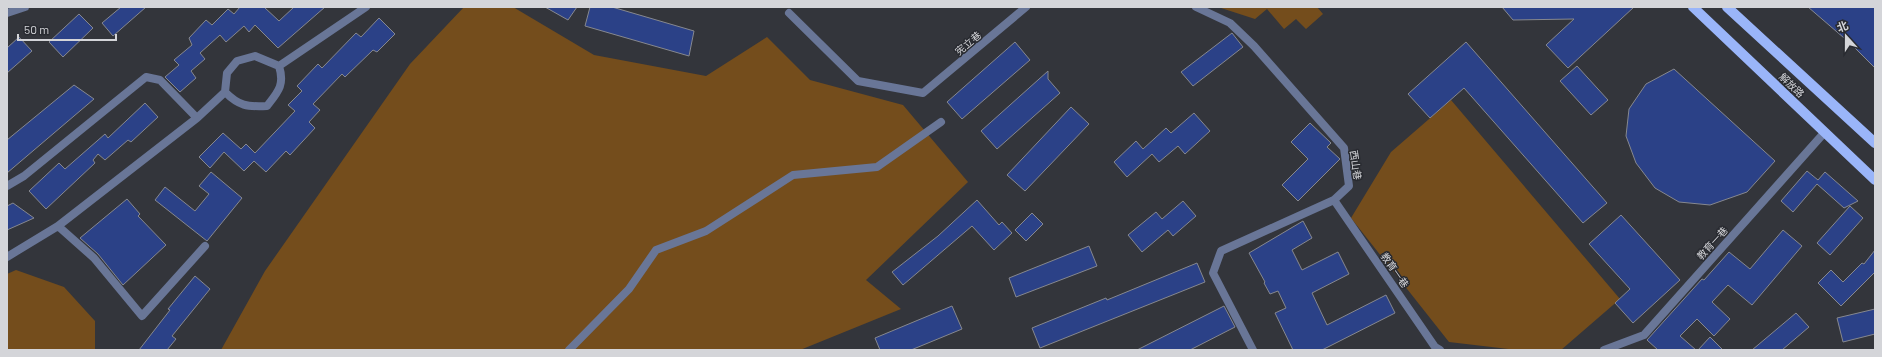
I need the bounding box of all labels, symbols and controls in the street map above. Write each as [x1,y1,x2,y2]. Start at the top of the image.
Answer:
scale bar [18,16,116,42]
north arrow [1826,16,1866,56]
text: 北 [1835,18,1850,34]
text: 50 m [24,22,49,36]
street label: 宪立巷 [953,29,983,57]
street label: 解放路 [1777,70,1807,100]
street label: 西山巷 [1348,149,1364,181]
street label: 教育一巷 [1694,224,1730,262]
street label: 教育一巷 [1379,250,1411,290]

